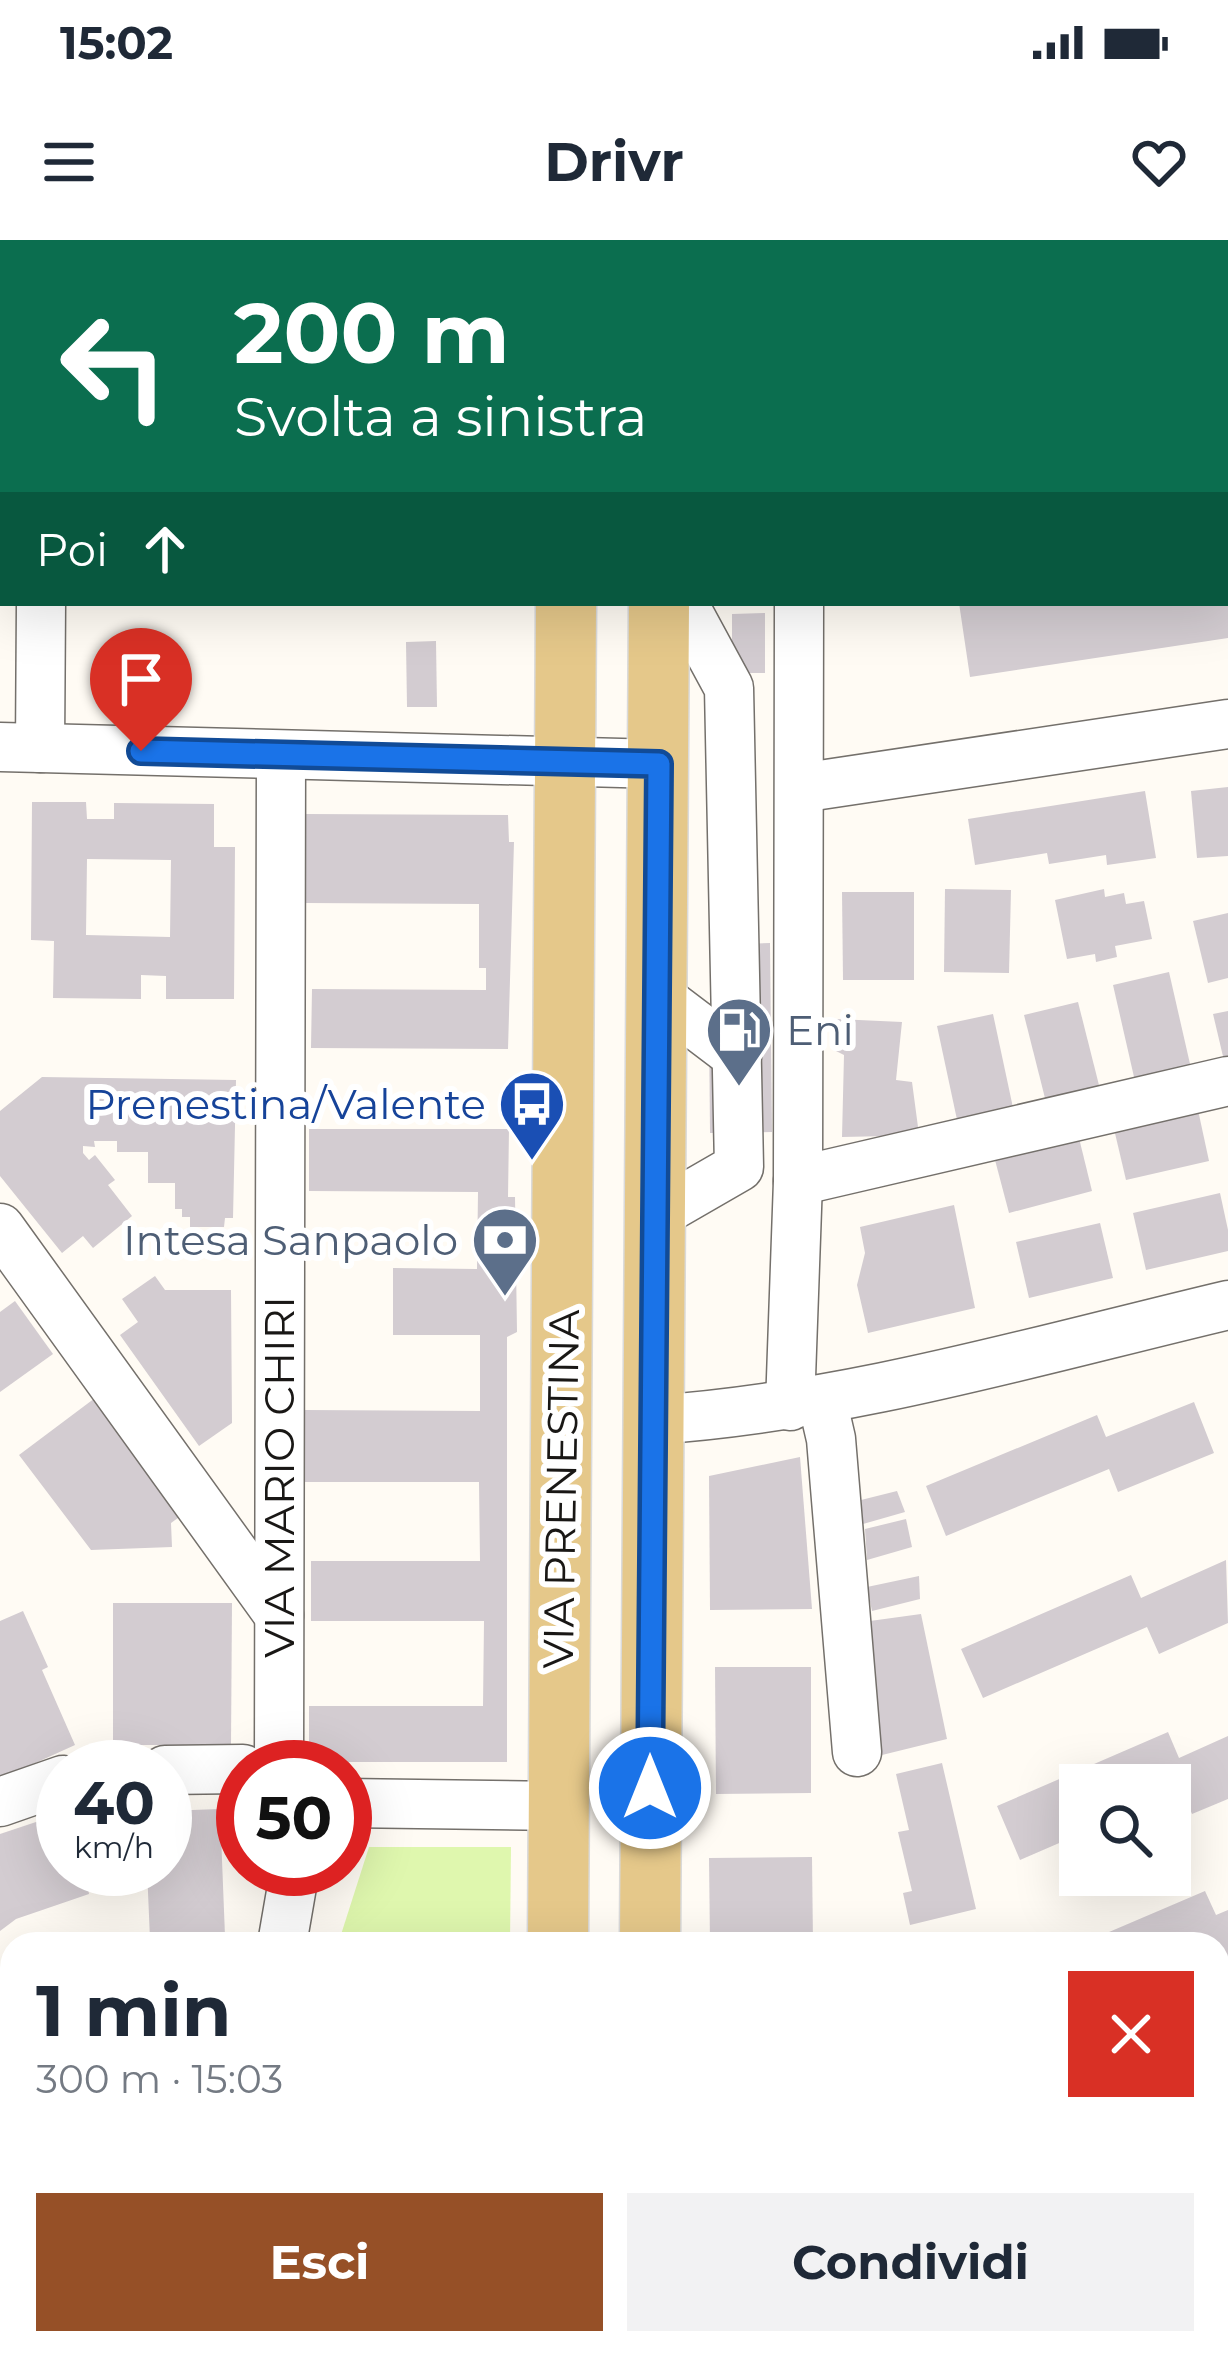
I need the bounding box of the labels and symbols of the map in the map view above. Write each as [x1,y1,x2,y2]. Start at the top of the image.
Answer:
pin [90,628,192,751]
fuel station icon: Eni [704,995,774,1089]
place label: Eni [786,1004,854,1056]
bus stop icon: Prenestina/Valente [497,1069,567,1163]
place label: Prenestina/Valente [86,1078,486,1130]
bank icon: Intesa Sanpaolo [470,1205,540,1299]
place label: Intesa Sanpaolo [123,1214,458,1266]
street label: VIA MARIO CHIRI [253,1296,305,1658]
street label: VIA PRENESTINA [532,1308,590,1669]
position arrow [587,1725,713,1851]
speed limit sign: 50 [216,1740,372,1896]

